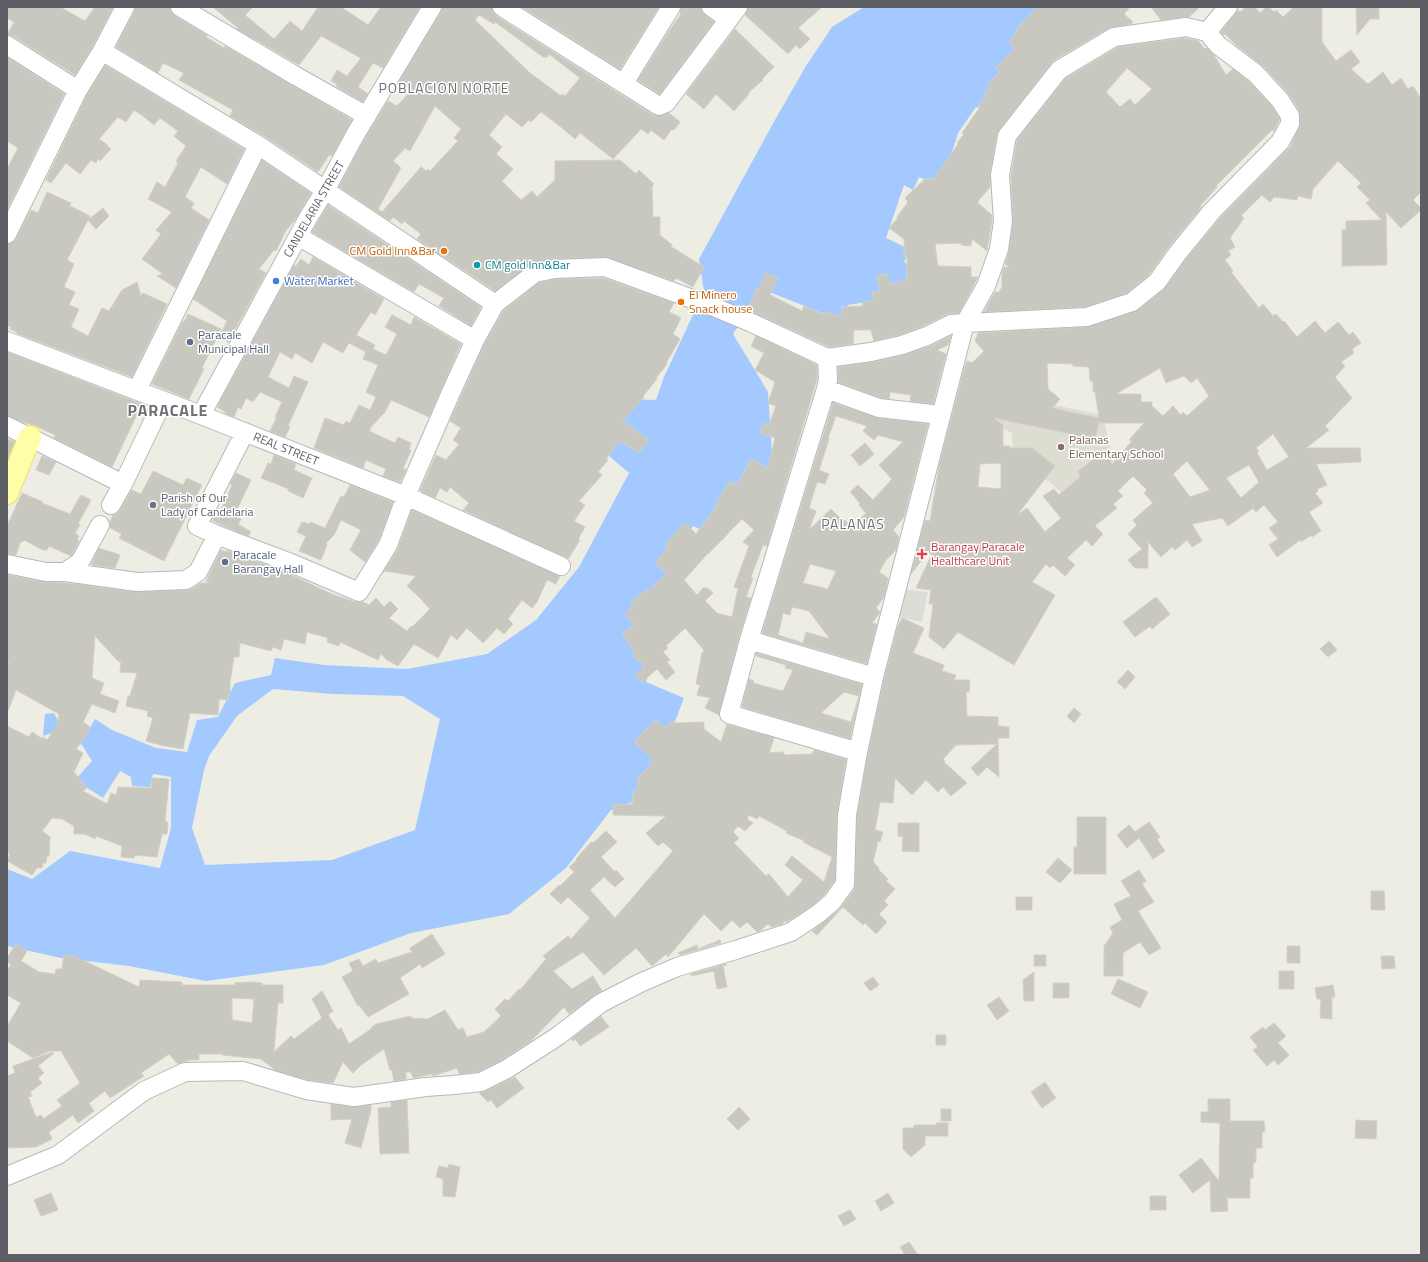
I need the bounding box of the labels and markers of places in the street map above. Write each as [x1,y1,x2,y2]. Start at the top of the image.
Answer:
place label: CM Gold Inn&Bar [350,241,436,260]
marker: CM Gold Inn&Bar [439,246,449,256]
place label: CM gold Inn&Bar [485,255,570,274]
marker: CM gold Inn&Bar [472,260,482,270]
place label: Water Market [284,271,354,290]
marker: Water Market [271,276,281,286]
place label: El Minero Snack house [689,285,752,318]
marker: El Minero Snack house [676,297,686,307]
place label: Paracale Municipal Hall [198,325,269,358]
marker: Paracale Municipal Hall [185,337,195,347]
place label: Palanas Elementary School [1069,430,1163,463]
marker: Palanas Elementary School [1056,442,1066,452]
place label: Parish of Our Lady of Candelaria [161,488,253,521]
marker: Parish of Our Lady of Candelaria [148,500,158,510]
place label: Barangay Paracale Healthcare Unit [931,537,1025,570]
place label: Paracale Barangay Hall [233,545,303,578]
marker: Barangay Paracale Healthcare Unit [916,548,928,560]
marker: Paracale Barangay Hall [220,557,230,567]

